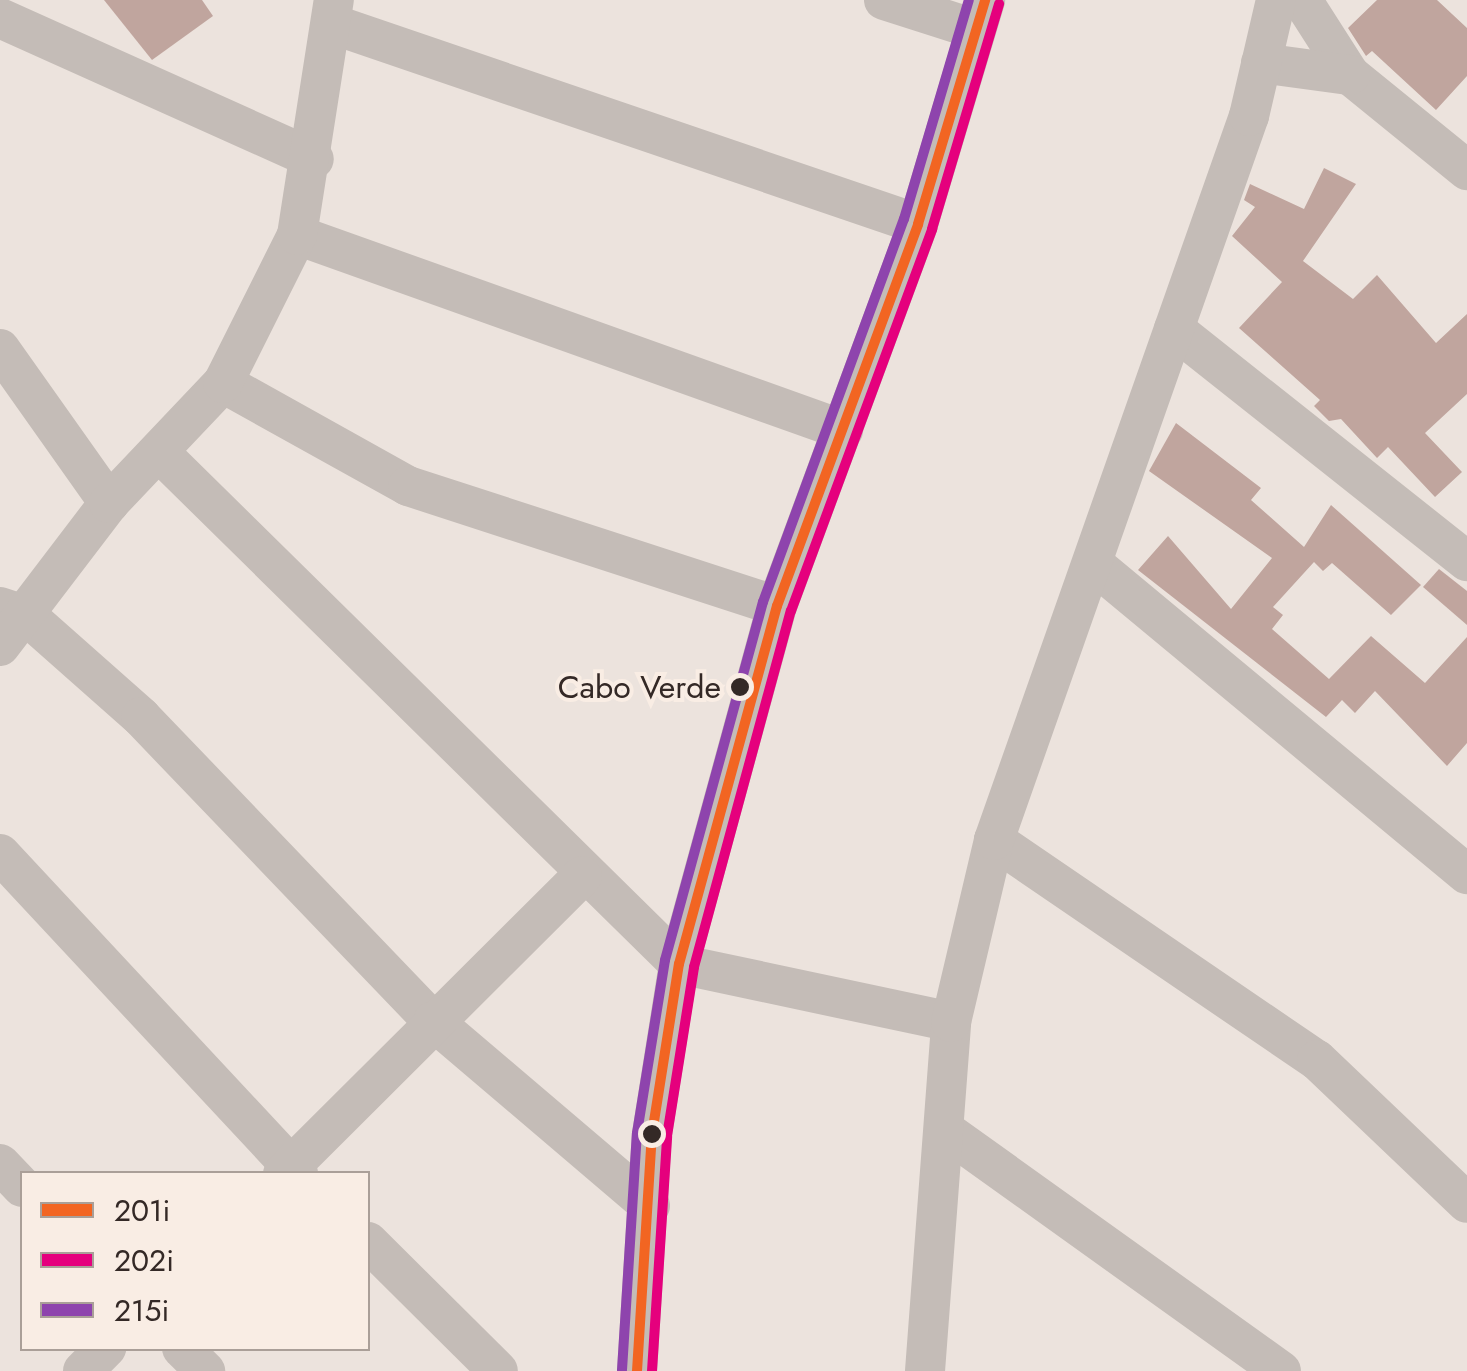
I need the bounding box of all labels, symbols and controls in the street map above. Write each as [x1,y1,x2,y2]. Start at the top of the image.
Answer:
place label: Cabo Verde [558,668,721,706]
marker: Cabo Verde [730,677,750,697]
unlabelled marker [642,1124,662,1144]
legend [20,1171,370,1351]
text: 201i [114,1189,170,1232]
text: 202i [114,1239,174,1282]
text: 215i [114,1289,169,1332]

